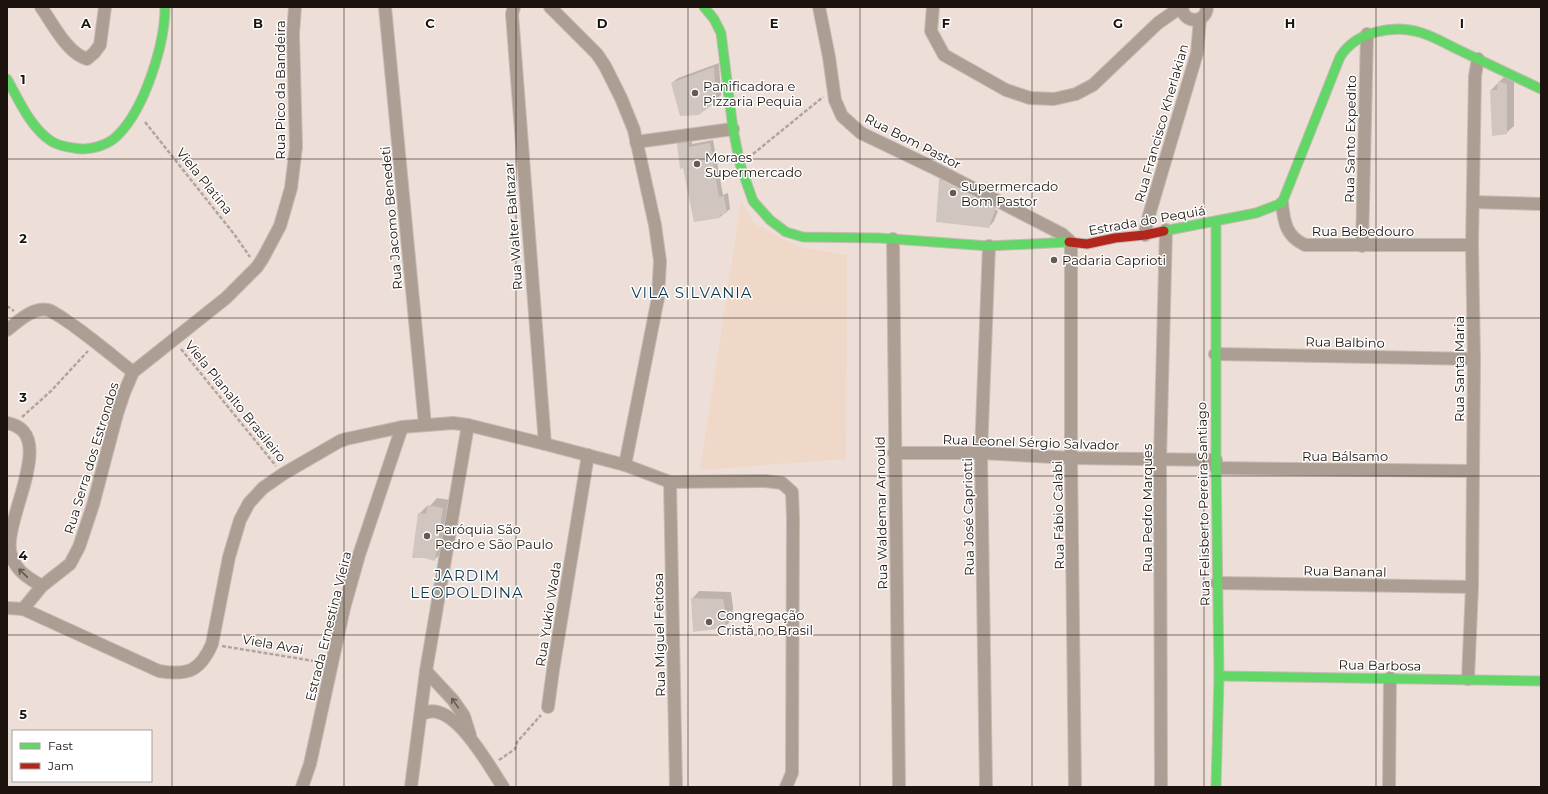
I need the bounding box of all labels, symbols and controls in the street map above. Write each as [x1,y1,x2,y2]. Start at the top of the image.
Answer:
text: A [80,15,92,31]
text: B [253,15,263,31]
text: C [425,15,435,31]
text: D [597,15,608,31]
text: E [770,15,779,31]
text: F [942,15,950,31]
text: G [1113,15,1123,31]
text: H [1285,15,1295,31]
text: I [1460,15,1464,31]
street label: Rua Pico da Bandeira [272,20,288,160]
street label: Rua Francisco Kherlakian [1131,42,1191,204]
text: 1 [20,71,26,87]
street label: Rua Santo Expedito [1341,75,1359,203]
place label: Panificadora e Pizzaria Pequia [703,78,802,109]
marker: Panificadora e Pizzaria Pequia [690,88,700,98]
street label: Rua Bom Pastor [862,110,964,172]
street label: Viela Platina [173,145,237,217]
street label: Rua Jacomo Benedeti [377,146,405,290]
place label: Moraes Supermercado [705,149,802,180]
marker: Moraes Supermercado [692,159,702,169]
street label: Rua Walter Baltazar [501,161,525,291]
place label: Supermercado Bom Pastor [961,178,1058,209]
marker: Supermercado Bom Pastor [948,188,958,198]
street label: Estrada do Pequiá [1087,202,1207,238]
street label: Rua Bebedouro [1312,223,1414,239]
text: 2 [19,230,27,246]
place label: Padaria Caprioti [1062,252,1166,268]
marker: Padaria Caprioti [1049,255,1059,265]
district label: VILA SILVANIA [631,283,753,302]
street label: Rua Santa Maria [1451,316,1467,422]
street label: Rua Balbino [1305,333,1385,351]
street label: Viela Planalto Brasileiro [182,337,290,465]
street label: Rua Serra dos Estrondos [60,380,122,536]
text: 3 [18,389,27,405]
street label: Rua Felisberto Pereira Santiago [1193,402,1213,606]
street label: Rua Leonel Sérgio Salvador [942,431,1120,453]
street label: Rua Waldemar Arnould [872,436,890,590]
street label: Rua Pedro Marques [1139,444,1155,572]
street label: Rua Bálsamo [1302,448,1388,464]
street label: Rua José Capriotti [959,458,977,576]
street label: Rua Fábio Calabi [1049,460,1067,570]
place label: Paróquia São Pedro e São Paulo [435,521,553,552]
marker: Paróquia São Pedro e São Paulo [422,531,432,541]
text: 4 [19,547,28,563]
street label: Estrada Ernestina Vieira [302,549,354,703]
street label: Rua Yukio Wada [532,560,564,668]
street label: Rua Bananal [1303,562,1387,580]
district label: JARDIM LEOPOLDINA [410,566,524,602]
one-way arrow [18,568,28,578]
street label: Rua Miguel Feitosa [650,573,668,697]
place label: Congregação Cristã no Brasil [717,607,813,638]
marker: Congregação Cristã no Brasil [704,617,714,627]
street label: Viela Avai [241,631,305,657]
street label: Rua Barbosa [1338,656,1422,674]
one-way arrow [451,698,459,709]
text: 5 [19,706,27,722]
legend [12,730,152,782]
text: Fast [48,738,73,753]
text: Jam [47,758,74,773]

